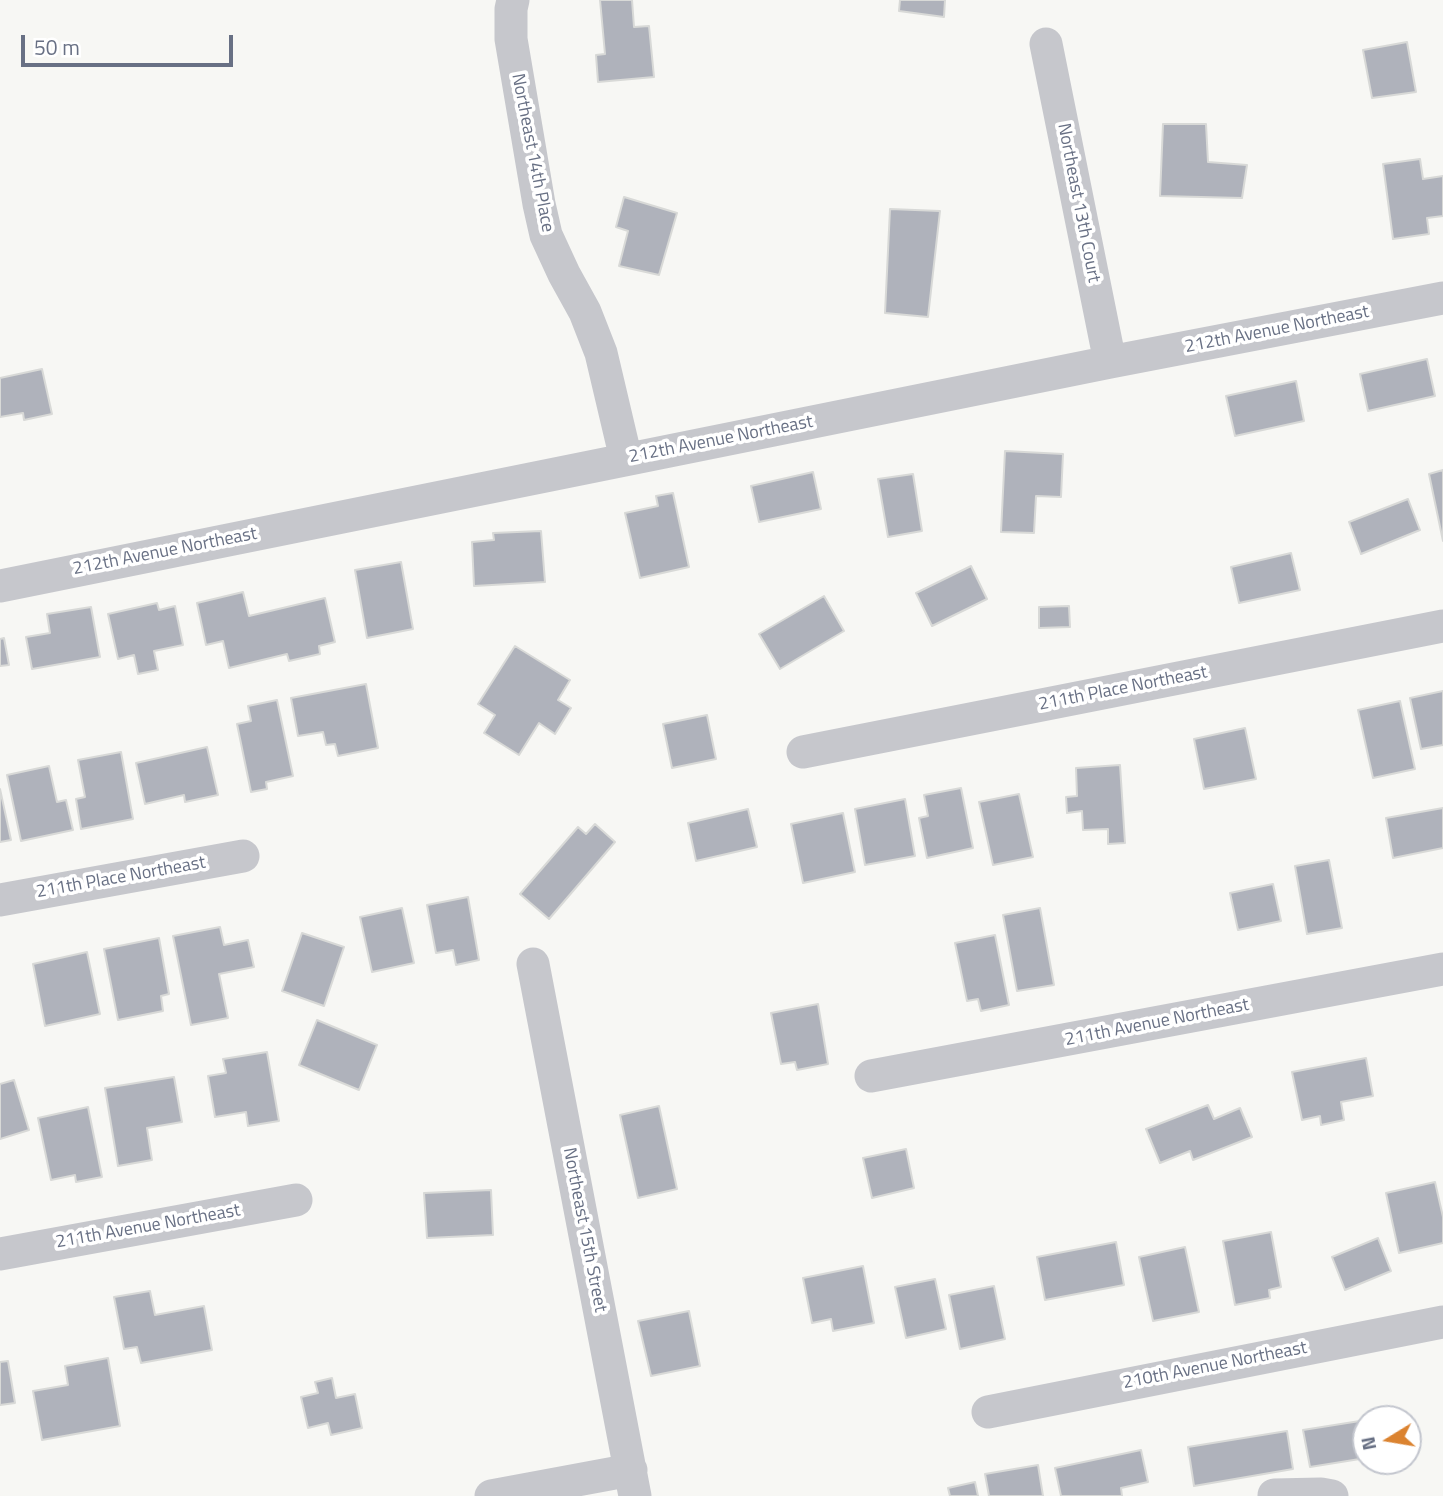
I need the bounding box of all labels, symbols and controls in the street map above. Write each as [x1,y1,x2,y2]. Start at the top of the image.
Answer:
scale bar [24,21,236,65]
text: 50 m [34,31,80,63]
street label: Northeast 14th Place [506,72,558,234]
street label: Northeast 13th Court [1052,121,1104,285]
street label: 212th Avenue Northeast [1183,302,1371,358]
street label: 212th Avenue Northeast [627,412,815,468]
street label: 212th Avenue Northeast [71,524,259,580]
street label: 211th Place Northeast [1037,662,1209,716]
street label: 211th Place Northeast [35,852,207,904]
street label: 211th Avenue Northeast [1063,995,1251,1051]
street label: Northeast 15th Street [557,1146,611,1314]
street label: 211th Avenue Northeast [54,1200,242,1254]
street label: 210th Avenue Northeast [1121,1338,1309,1394]
north arrow [1352,1405,1422,1475]
text: N [1352,1434,1383,1453]

